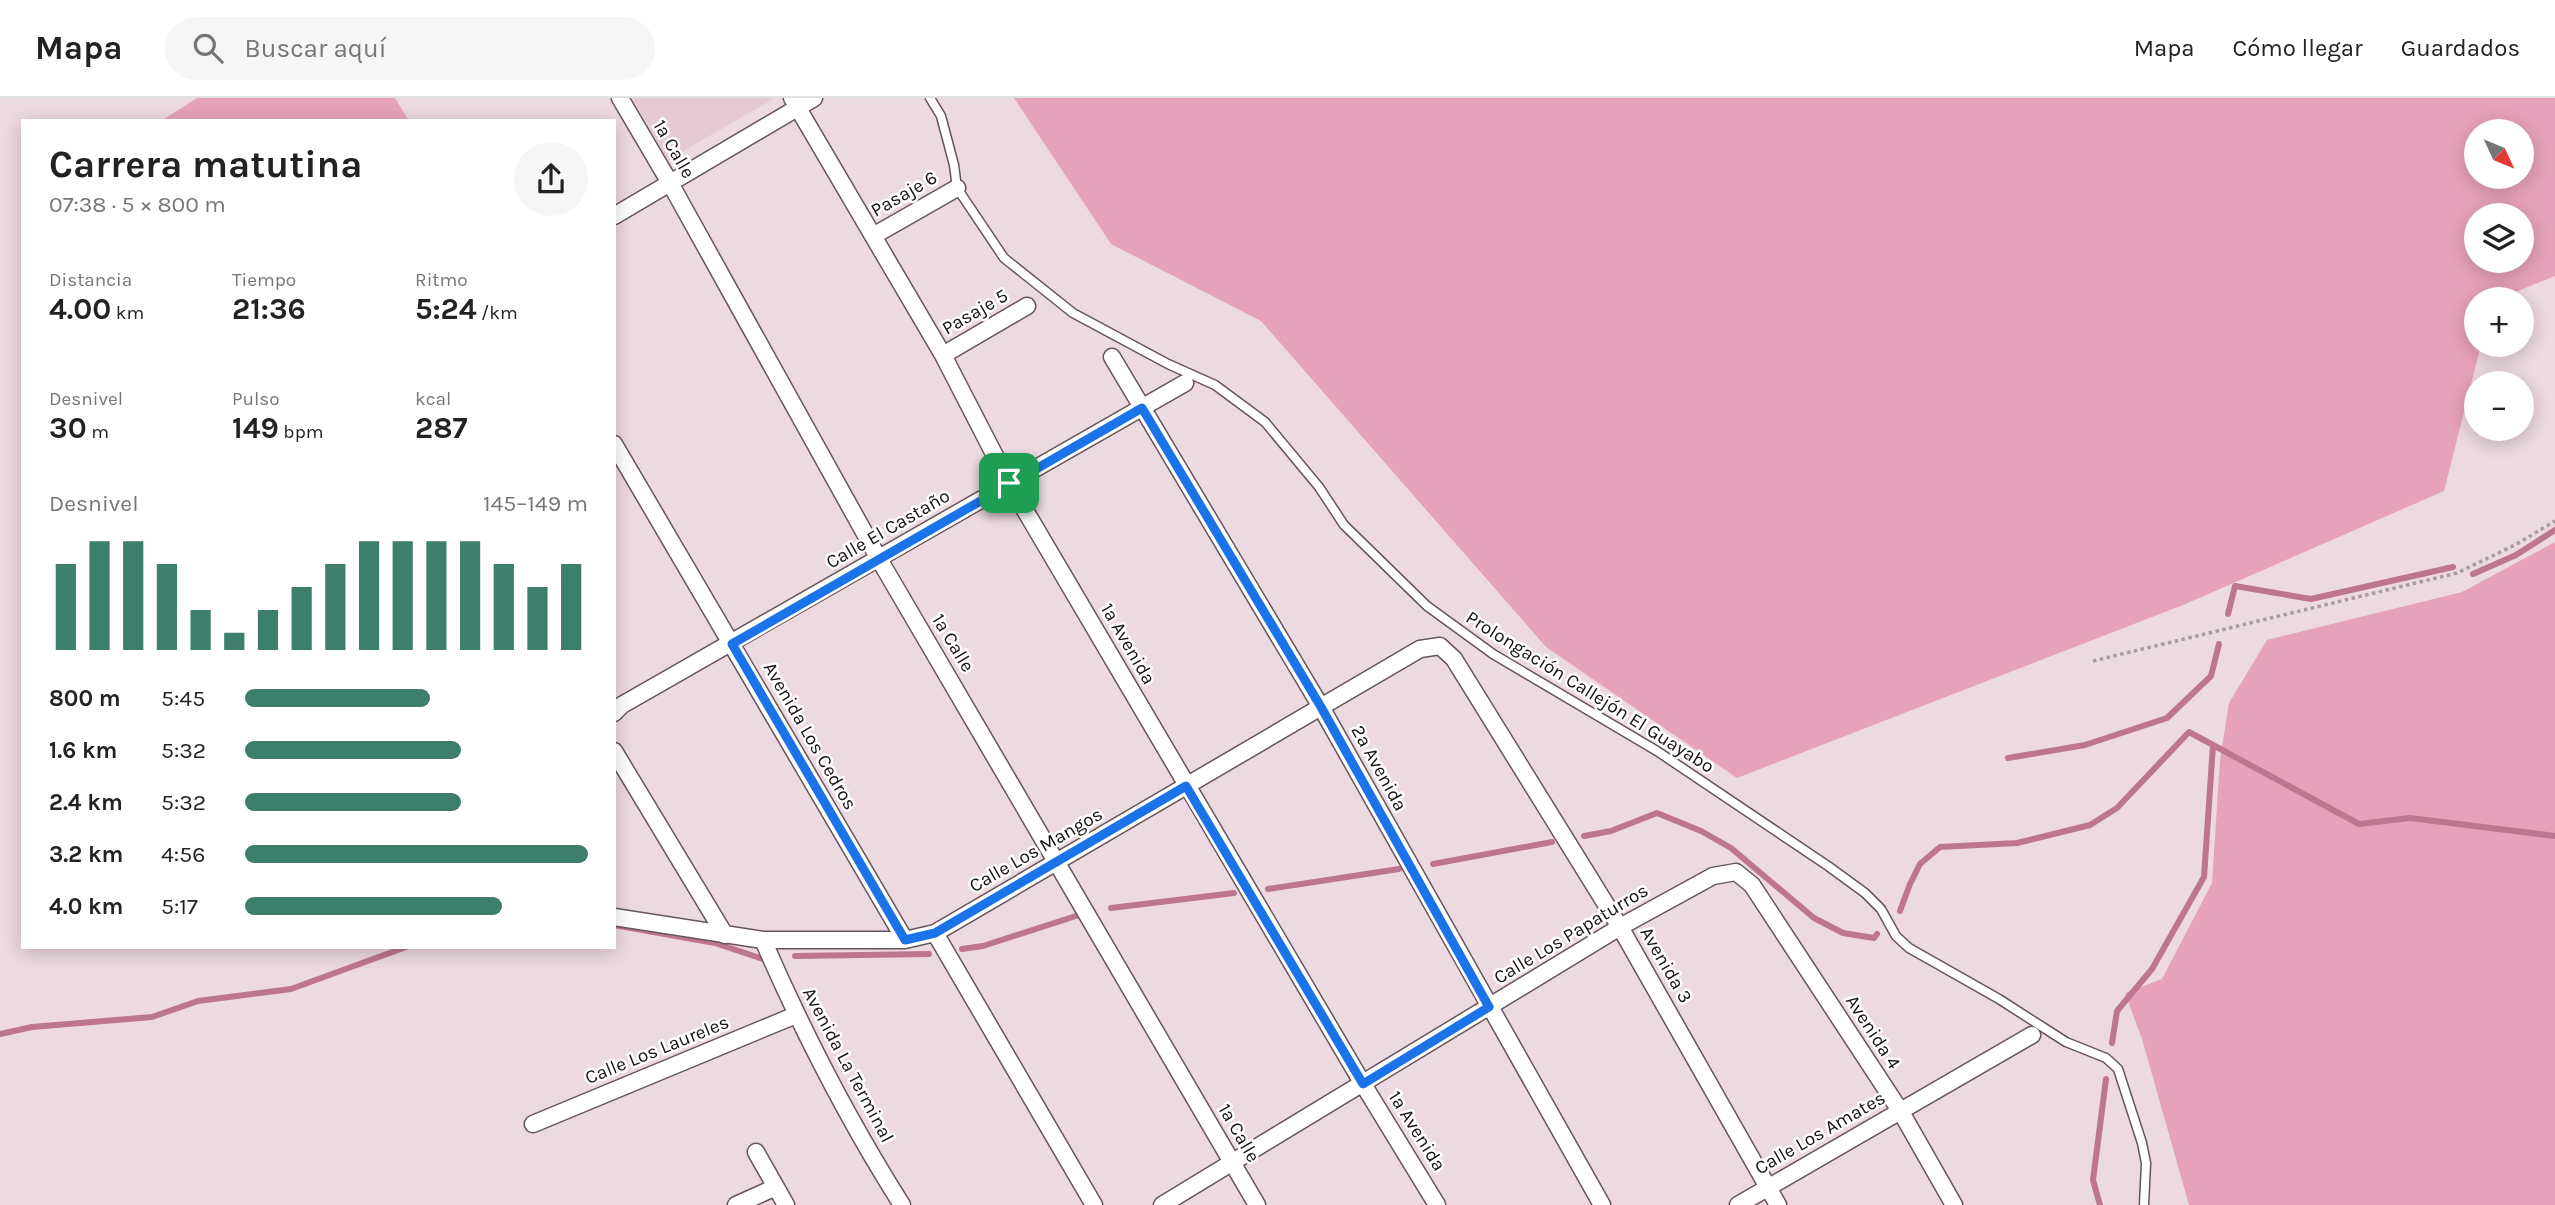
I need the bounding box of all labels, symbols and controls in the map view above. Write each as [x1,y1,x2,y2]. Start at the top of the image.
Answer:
search box [165,17,655,80]
text: Mapa [35,29,123,67]
icon: search [189,29,227,67]
text: Buscar aquí [245,33,386,64]
text: Mapa [2134,34,2194,62]
text: Cómo llegar [2232,34,2363,62]
text: Guardados [2401,34,2520,62]
street label: 1a Calle [649,116,699,182]
north arrow [2464,119,2534,189]
map controls [2464,119,2534,441]
text: Carrera matutina [49,142,363,187]
button: share [514,142,588,216]
street label: Pasaje 6 [867,166,941,222]
text: 07:38 · 5 × 800 m [49,191,226,218]
button: layers [2464,203,2534,273]
text: Distancia [49,269,132,291]
text: Tiempo [232,269,296,291]
text: Ritmo [415,269,468,291]
street label: Pasaje 5 [938,284,1012,340]
button: + [2464,287,2534,357]
text: 4.00 [49,291,111,327]
text: 21:36 [232,291,306,327]
text: 5:24 [415,291,477,327]
text: km [111,302,144,324]
text: /km [477,302,518,324]
button: − [2464,371,2534,441]
text: Desnivel [49,388,123,410]
text: Pulso [232,388,280,410]
text: kcal [415,388,451,410]
text: 30 [49,410,87,446]
text: 149 [232,410,279,446]
text: 287 [415,410,467,446]
text: m [87,421,109,443]
text: bpm [279,421,324,443]
pin [979,453,1039,513]
icon: arrive [990,464,1028,502]
street label: Calle El Castaño [822,485,954,573]
text: Desnivel [49,490,139,517]
text: 145–149 m [483,490,588,517]
street label: 1a Avenida [1096,600,1160,688]
street label: Prolongación Callejón El Guayabo [1462,606,1718,778]
street label: 1a Calle [927,610,979,676]
street label: Avenida Los Cedros [759,658,861,814]
text: 800 m [49,685,121,712]
text: 5:45 [161,685,205,712]
street label: 2a Avenida [1346,721,1412,815]
text: 1.6 km [49,737,117,764]
text: 5:32 [161,737,206,764]
text: 2.4 km [49,789,123,816]
text: 5:32 [161,789,206,816]
street label: Calle Los Mangos [966,803,1106,897]
text: 3.2 km [49,841,123,868]
text: 4:56 [161,841,205,868]
street label: Calle Los Papaturros [1490,879,1652,989]
text: 4.0 km [49,893,123,920]
text: 5:17 [161,893,198,920]
street label: Avenida 3 [1635,923,1697,1007]
street label: Avenida La Terminal [798,984,898,1146]
street label: Avenida 4 [1841,991,1905,1073]
street label: Calle Los Laureles [582,1011,732,1089]
street label: 1a Avenida [1384,1087,1450,1175]
street label: Calle Los Amates [1751,1087,1889,1179]
street label: 1a Calle [1214,1100,1264,1166]

